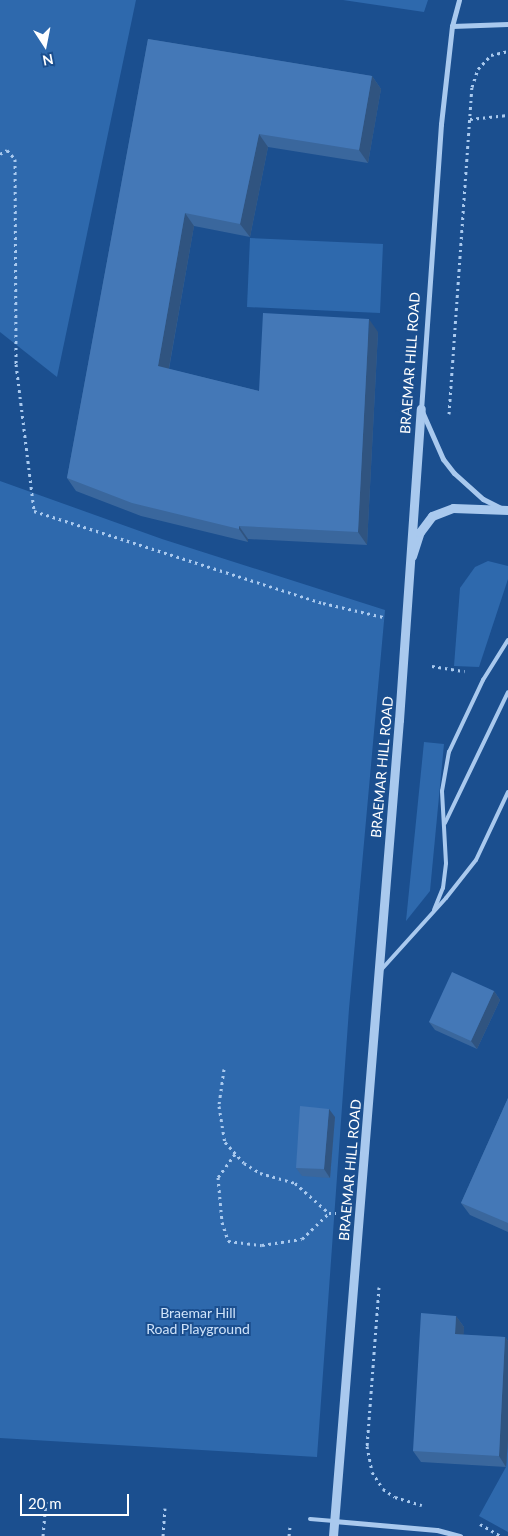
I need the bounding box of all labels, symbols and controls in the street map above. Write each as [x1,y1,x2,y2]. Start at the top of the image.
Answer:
north arrow [20,20,70,70]
text: N [41,51,55,70]
street label: BRAEMAR HILL ROAD [397,291,423,435]
street label: BRAEMAR HILL ROAD [367,695,397,839]
street label: BRAEMAR HILL ROAD [335,1098,365,1242]
park label: Braemar Hill Road Playground [146,1305,250,1338]
scale bar [22,1484,131,1516]
text: 20 m [28,1494,62,1512]

